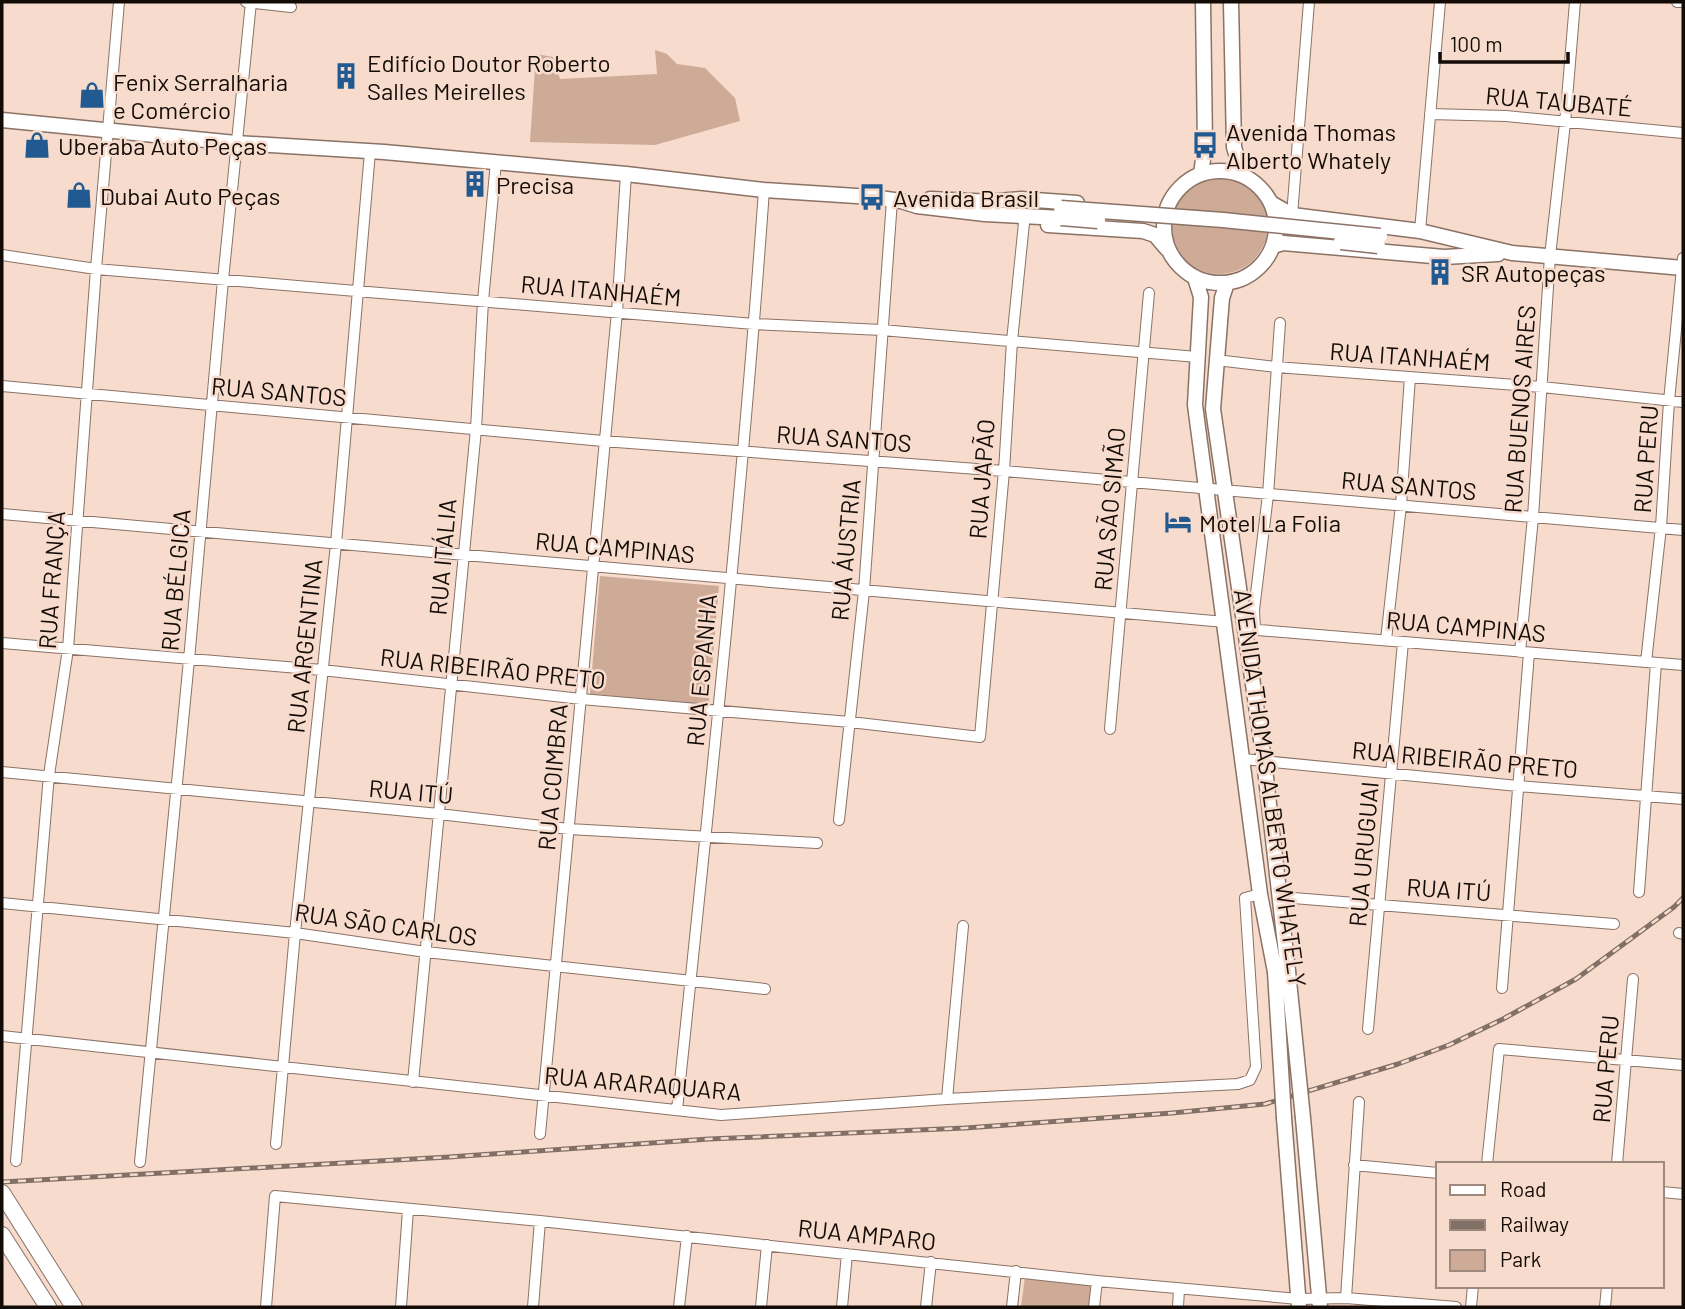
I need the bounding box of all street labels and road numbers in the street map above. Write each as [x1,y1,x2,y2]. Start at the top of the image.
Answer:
street label: RUA TAUBATÉ [1484,80,1634,122]
street label: RUA ITANHAÉM [520,269,682,311]
street label: RUA BUENOS AIRES [1497,304,1541,514]
street label: RUA ITANHAÉM [1329,336,1491,376]
street label: RUA SANTOS [210,371,348,411]
street label: RUA PERU [1627,404,1663,514]
street label: RUA JAPÃO [962,418,1000,540]
street label: RUA SANTOS [775,419,913,457]
street label: RUA SÃO SIMÃO [1087,426,1131,592]
street label: RUA SANTOS [1340,465,1478,505]
street label: RUA ÁUSTRIA [824,478,866,622]
street label: RUA ITÁLIA [422,497,462,617]
street label: RUA BÉLGICA [154,508,196,652]
street label: RUA FRANÇA [32,510,70,650]
street label: RUA CAMPINAS [534,526,696,568]
street label: RUA ARGENTINA [280,558,328,734]
street label: AVENIDA THOMAS ALBERTO WHATELY [1229,587,1313,989]
street label: RUA ESPANHA [680,593,722,747]
street label: RUA CAMPINAS [1385,605,1547,647]
street label: RUA RIBEIRÃO PRETO [379,642,607,694]
street label: RUA COIMBRA [531,702,573,852]
street label: RUA RIBEIRÃO PRETO [1351,735,1579,783]
street label: RUA ITÚ [367,773,455,809]
street label: RUA URUGUAI [1342,780,1384,928]
street label: RUA ITÚ [1406,872,1492,906]
street label: RUA SÃO CARLOS [293,897,479,951]
street label: RUA PERU [1586,1014,1624,1124]
street label: RUA ARARAQUARA [543,1060,743,1106]
street label: RUA AMPARO [796,1212,938,1256]

